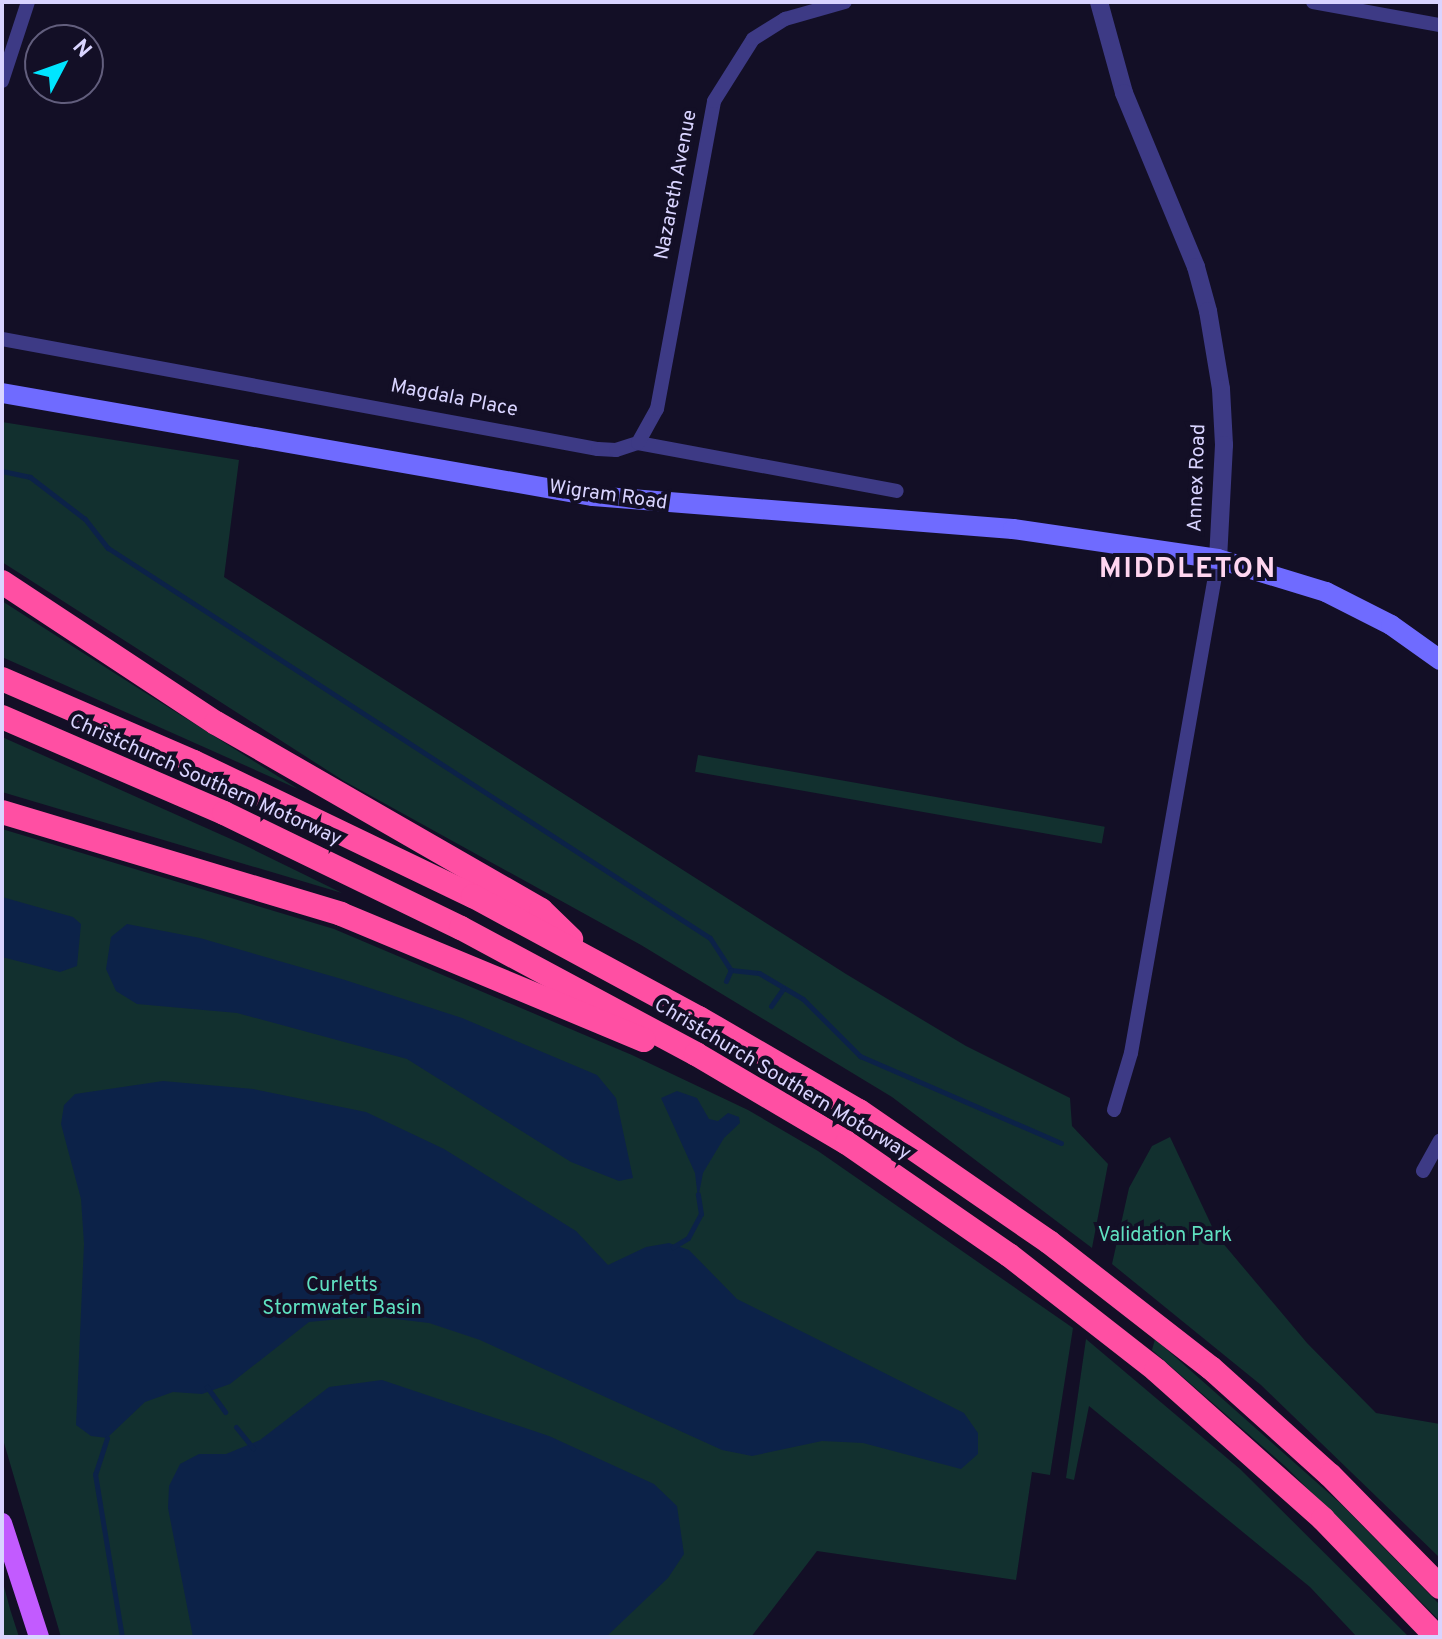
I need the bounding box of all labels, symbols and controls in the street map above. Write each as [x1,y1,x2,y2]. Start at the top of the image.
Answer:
north arrow [24,24,104,104]
text: N [66,34,96,64]
street label: Nazareth Avenue [651,108,703,262]
street label: Magdala Place [388,375,520,423]
street label: Annex Road [1184,424,1212,532]
street label: Wigram Road [547,476,669,516]
district label: MIDDLETON [1099,553,1277,587]
street label: Christchurch Southern Motorway [65,710,345,852]
street label: Christchurch Southern Motorway [649,994,915,1166]
park label: Validation Park [1098,1224,1232,1248]
park label: Curletts Stormwater Basin [262,1275,422,1322]

